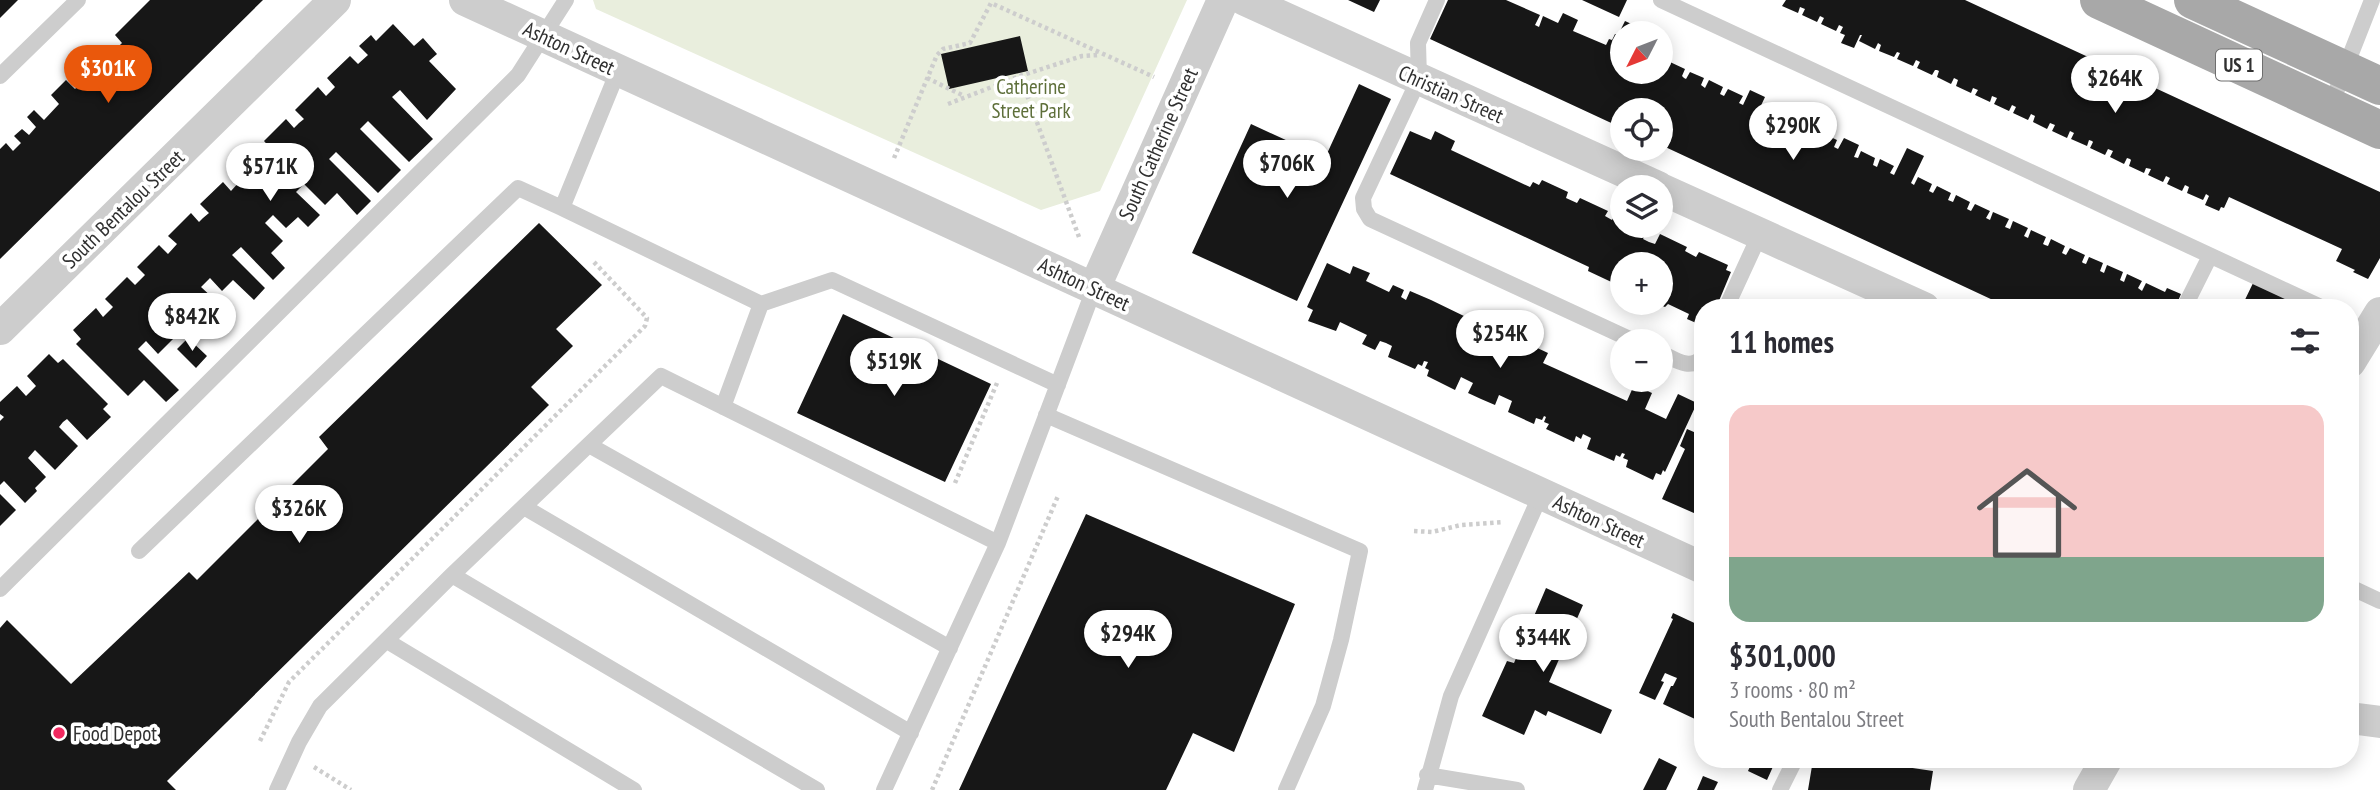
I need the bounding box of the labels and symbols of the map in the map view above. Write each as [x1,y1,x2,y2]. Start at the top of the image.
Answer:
street label: Ashton Street [519,15,619,81]
north arrow [1610,21,1673,84]
pin: $301K [59,46,157,105]
road number: US 1 [2216,50,2262,80]
pin: $264K [2066,55,2164,115]
street label: Christian Street [1394,59,1508,129]
street label: South Catherine Street [1112,63,1204,224]
park label: Catherine Street Park [991,73,1071,124]
pin: $290K [1744,102,1842,162]
pin: $706K [1238,140,1336,200]
street label: South Bentalou Street [56,144,190,274]
pin: $571K [221,144,319,203]
street label: Ashton Street [1034,251,1134,317]
pin: $842K [143,294,241,353]
pin: $254K [1451,310,1549,370]
pin: $519K [845,338,943,398]
pin: $326K [250,486,348,545]
street label: Ashton Street [1549,488,1649,554]
pin: $294K [1079,610,1177,670]
pin: $344K [1494,614,1592,674]
place label: Food Depot [73,720,157,747]
marker: Food Depot [51,725,67,741]

